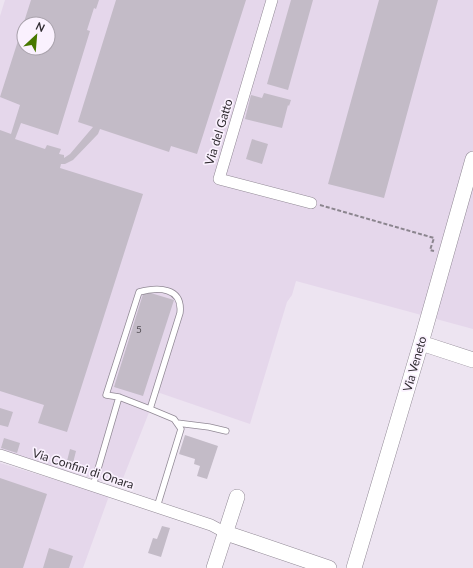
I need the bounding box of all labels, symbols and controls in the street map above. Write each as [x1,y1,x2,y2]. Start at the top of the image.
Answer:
north arrow [16,16,56,56]
text: N [34,19,47,34]
street label: Via del Gatto [201,97,236,167]
house number: 5 [136,323,142,335]
street label: Via Veneto [399,334,430,393]
street label: Via Confini di Onara [30,445,136,492]

